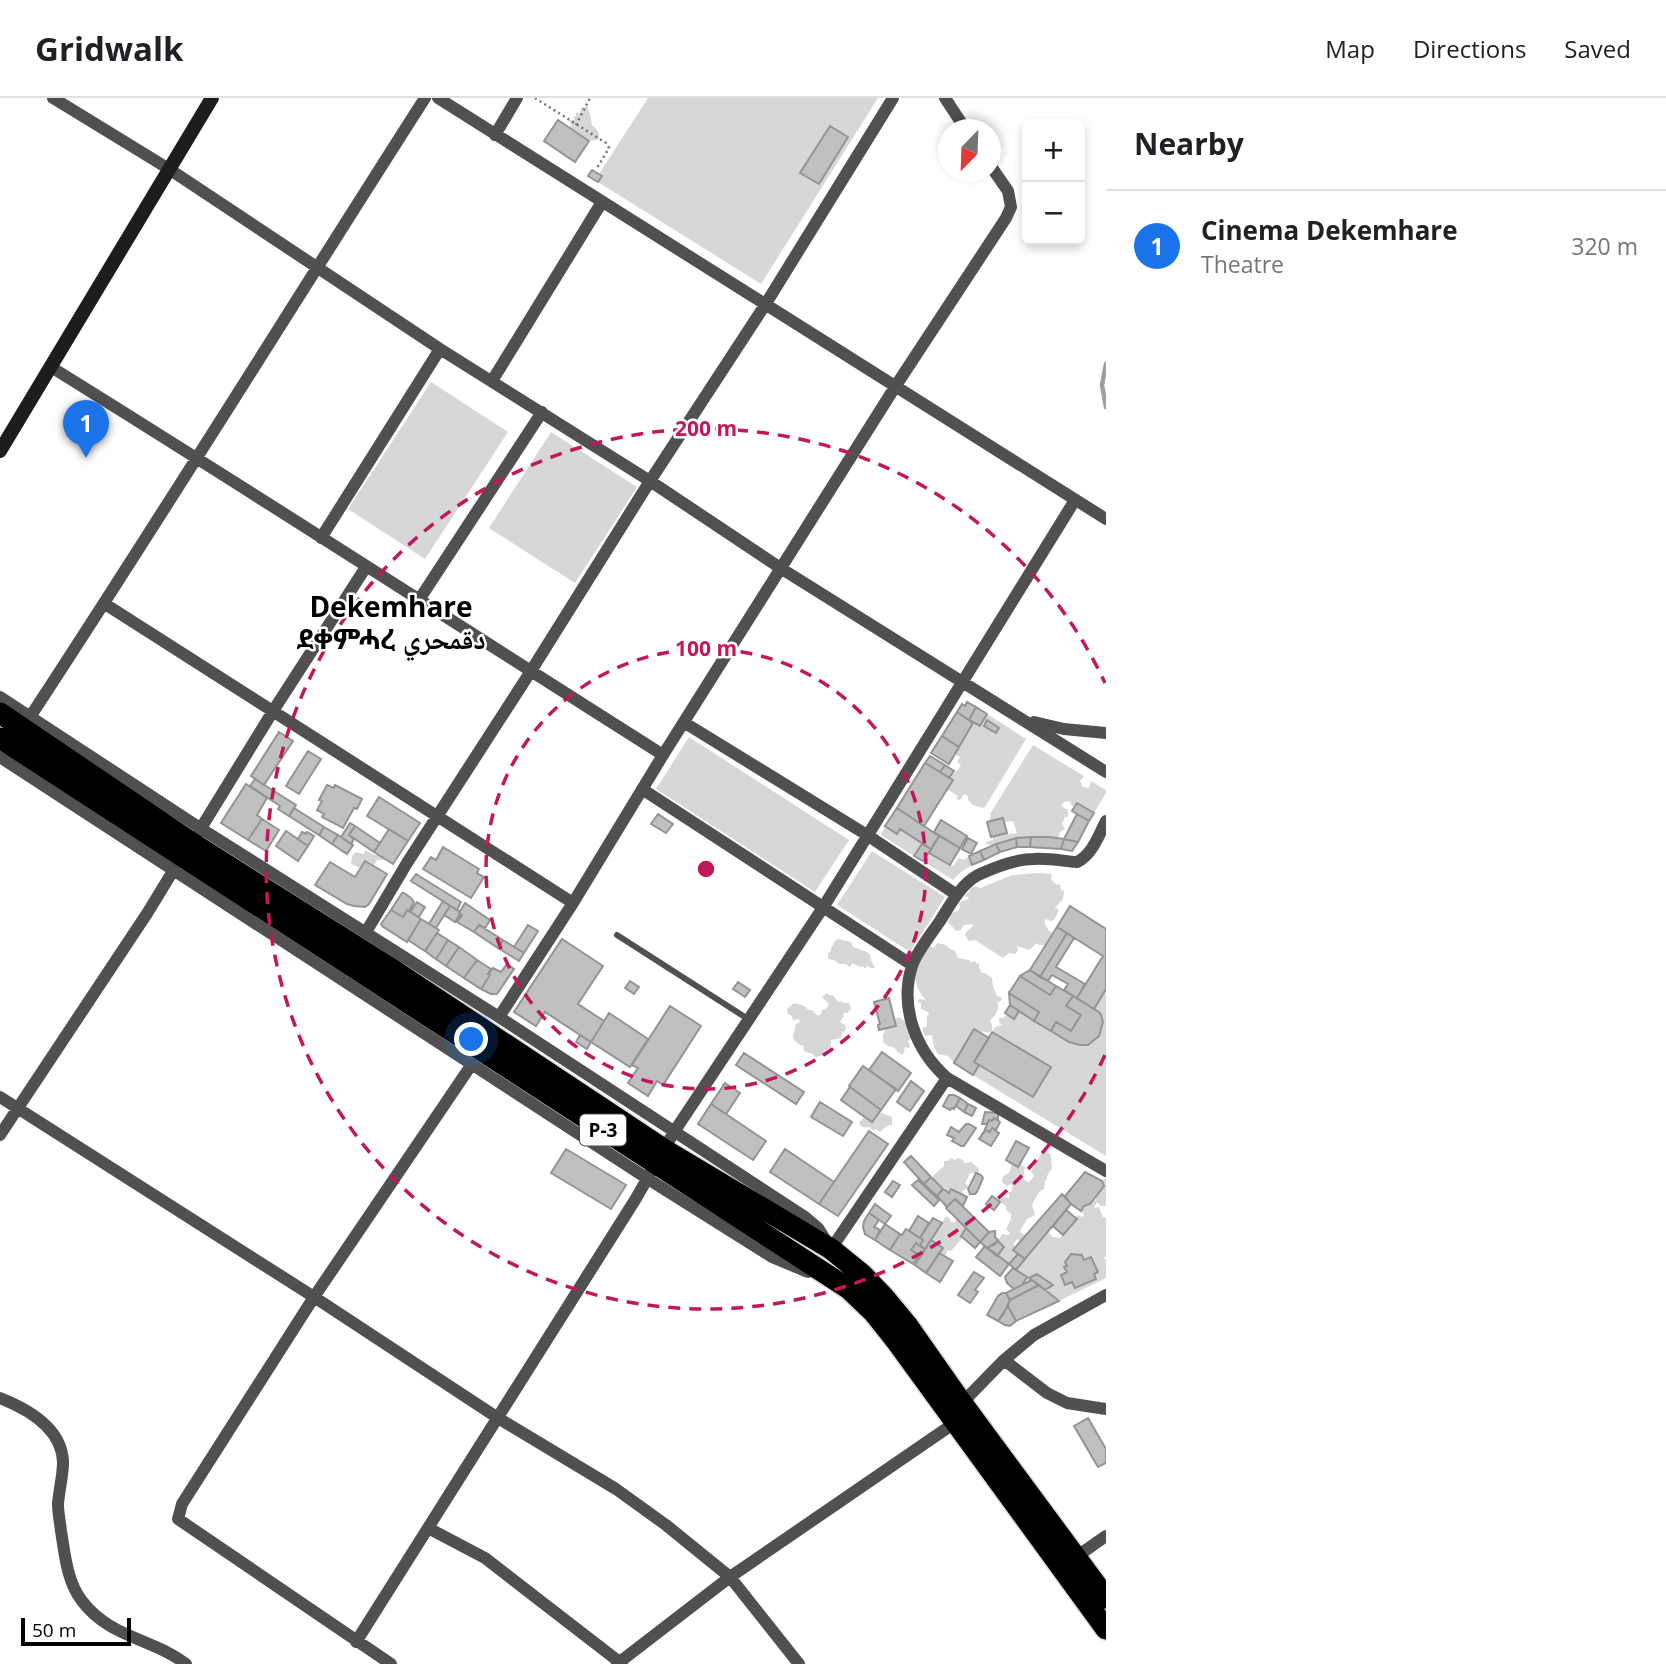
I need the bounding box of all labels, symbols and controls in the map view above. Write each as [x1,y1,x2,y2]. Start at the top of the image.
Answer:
text: Gridwalk [35,26,184,71]
text: Map [1325,32,1375,65]
text: Directions [1413,32,1526,65]
text: Saved [1564,32,1631,65]
north arrow [938,119,1001,182]
map controls [1022,119,1085,245]
button: + [1022,119,1085,182]
text: Nearby [1134,123,1244,164]
button: − [1022,182,1085,245]
text: Cinema Dekemhare [1201,212,1458,248]
text: 1 [1150,230,1164,262]
text: 320 m [1571,230,1638,262]
text: Theatre [1201,248,1284,280]
pin: 1 [63,400,109,458]
text: 200 m [675,414,737,442]
district label: Dekemhare ደቀምሓረ دقمحري [296,587,486,662]
text: 100 m [675,634,737,662]
centre of rings [694,857,718,881]
your location [454,1022,488,1056]
road number: P-3 [580,1114,626,1146]
scale bar [21,1615,131,1647]
text: 50 m [32,1617,76,1643]

